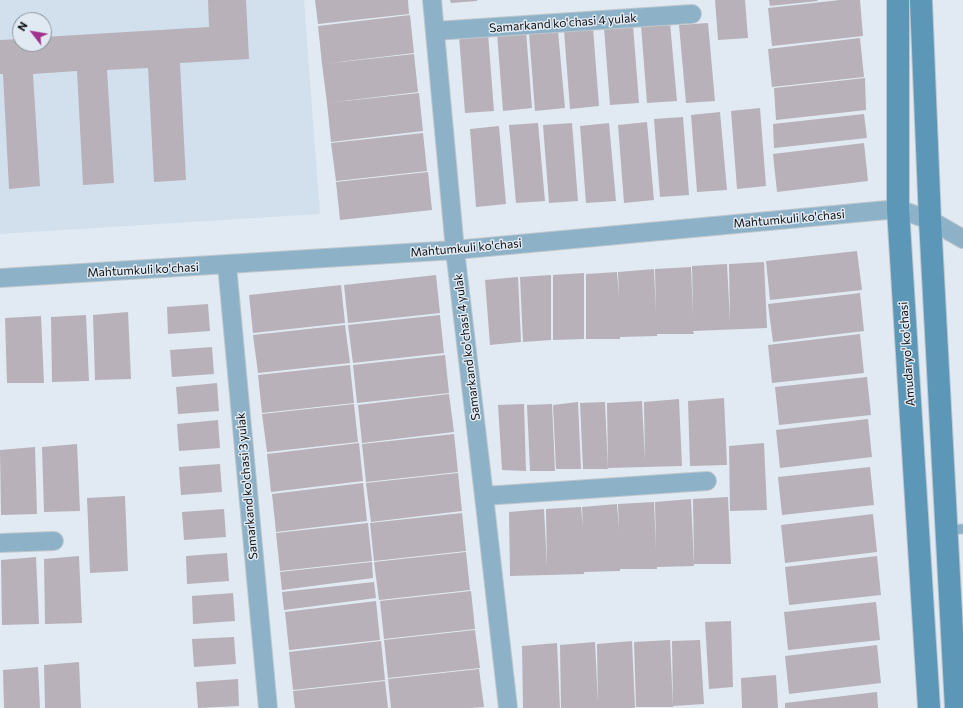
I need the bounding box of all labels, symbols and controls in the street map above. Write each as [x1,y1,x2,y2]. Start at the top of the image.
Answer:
street label: Samarkand ko'chasi 4 yulak [489,11,637,35]
north arrow [12,12,52,52]
text: N [14,19,30,33]
street label: Mahtumkuli ko'chasi [733,207,845,231]
street label: Mahtumkuli ko'chasi [410,236,522,260]
street label: Mahtumkuli ko'chasi [87,260,199,280]
street label: Samarkand ko'chasi 4 yulak [451,273,483,421]
street label: Amudaryo' ko'chasi [896,301,918,407]
street label: Samarkand ko'chasi 3 yulak [233,412,261,560]

